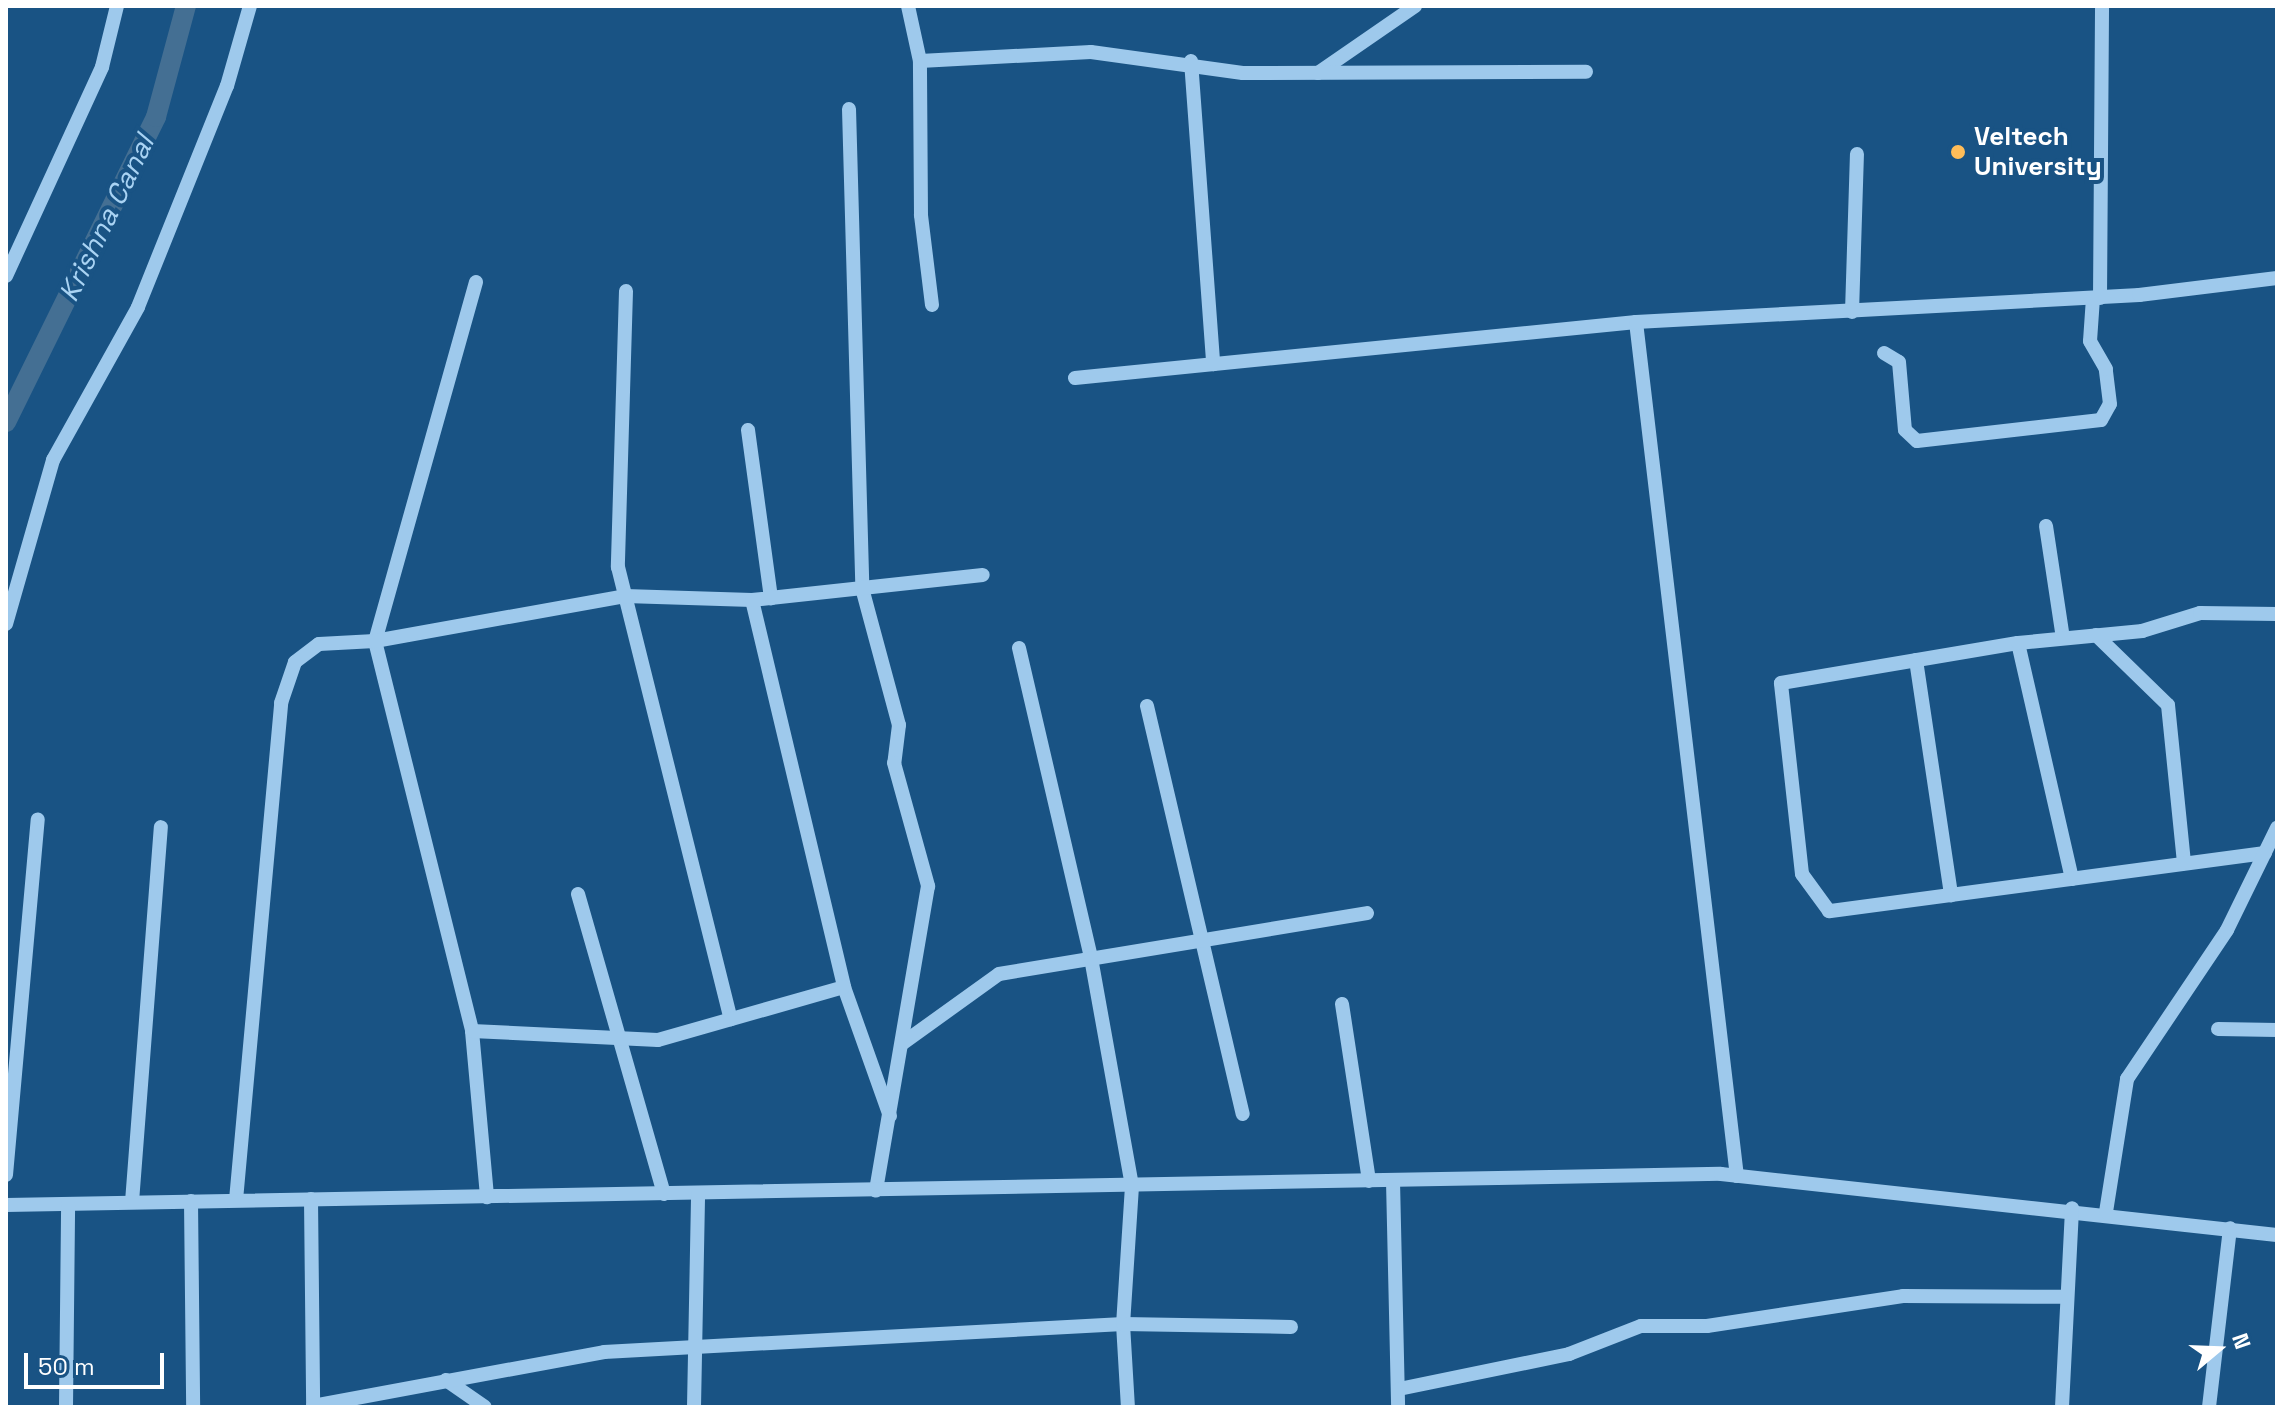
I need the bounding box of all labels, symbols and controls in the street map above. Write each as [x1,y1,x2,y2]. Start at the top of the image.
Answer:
place label: Veltech University [1974,121,2102,182]
water label: Krishna Canal [51,129,161,307]
marker: Veltech University [1949,143,1967,161]
north arrow [2179,1309,2259,1389]
text: N [2226,1330,2257,1353]
scale bar [28,1337,168,1387]
text: 50 m [38,1351,95,1382]

